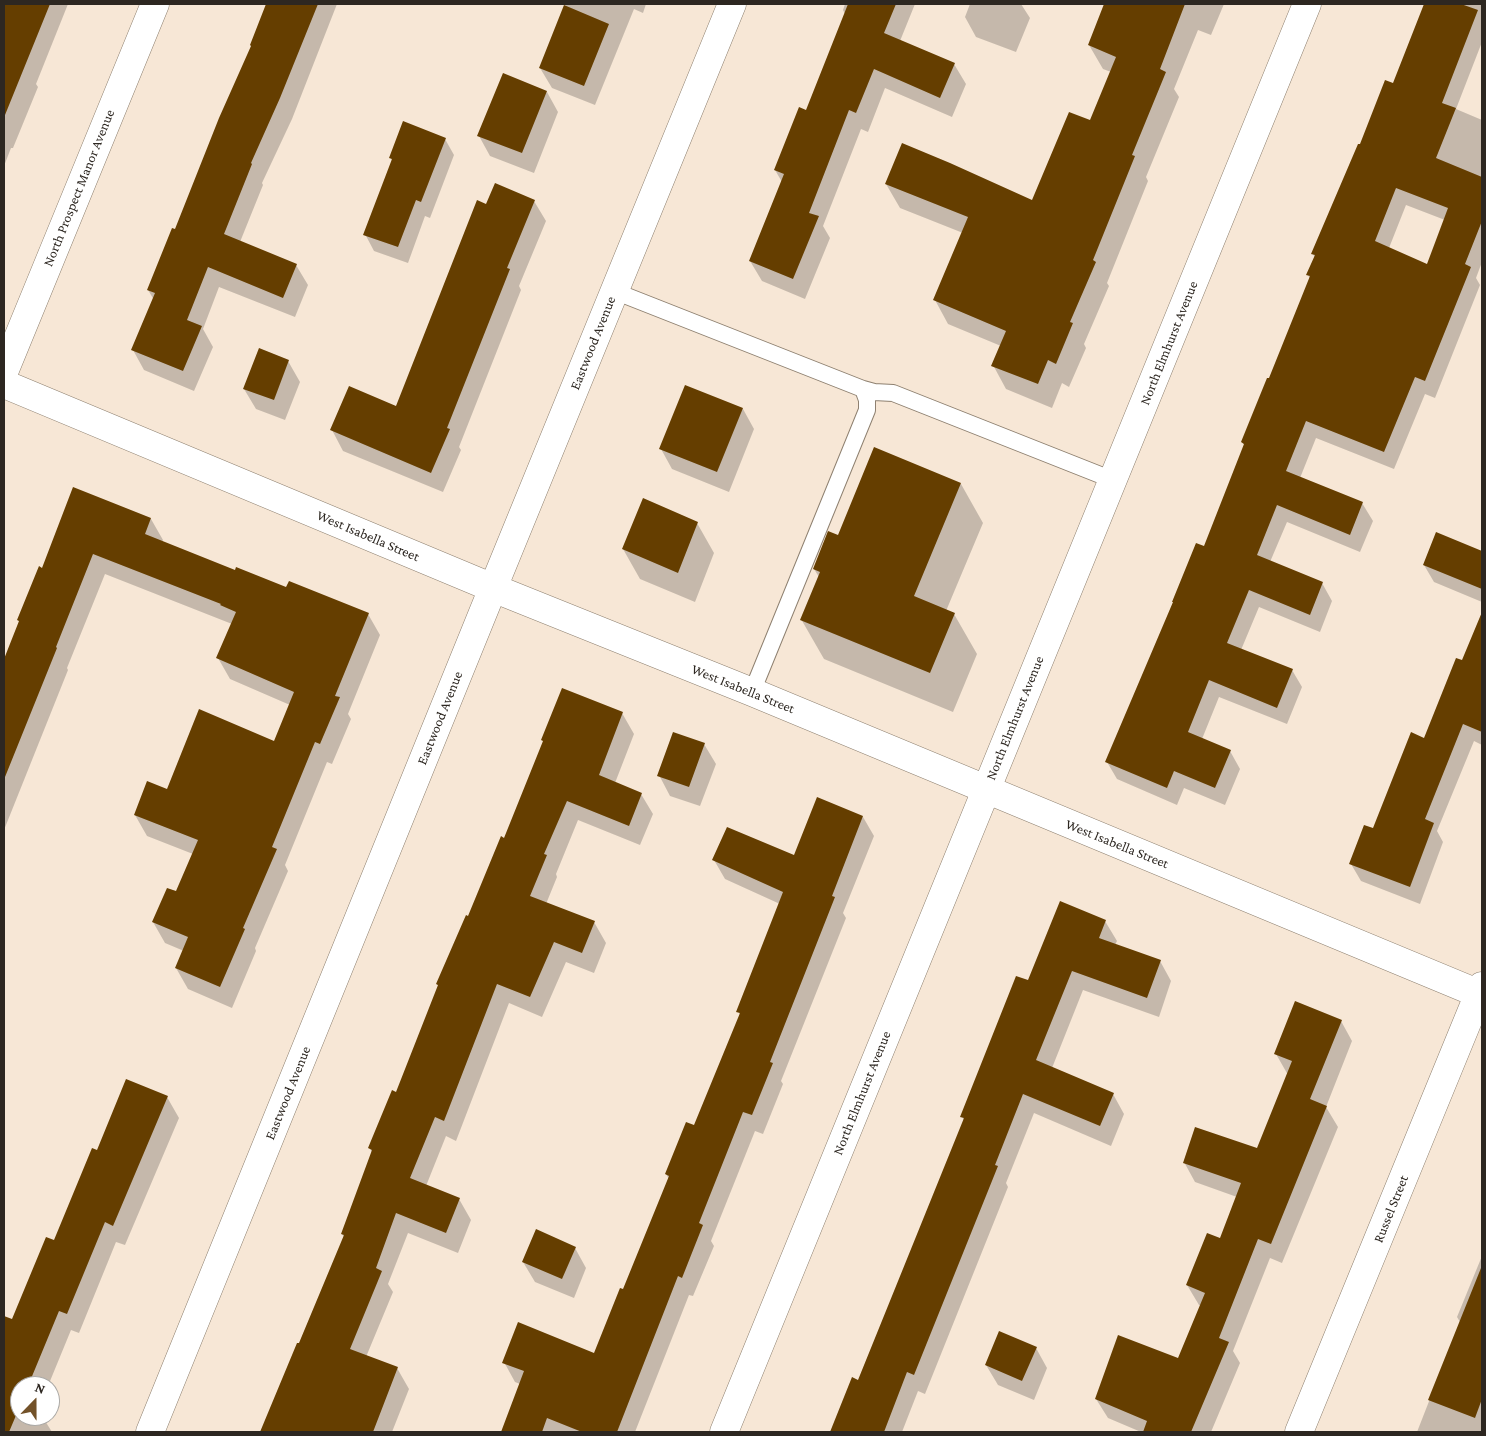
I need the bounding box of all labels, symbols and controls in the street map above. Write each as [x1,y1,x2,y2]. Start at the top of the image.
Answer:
street label: North Prospect Manor Avenue [40,107,118,269]
street label: North Elmhurst Avenue [1136,279,1202,407]
street label: Eastwood Avenue [567,294,619,392]
street label: West Isabella Street [314,507,422,565]
street label: North Elmhurst Avenue [982,654,1048,782]
street label: West Isabella Street [689,661,797,717]
street label: Eastwood Avenue [414,669,466,767]
street label: West Isabella Street [1063,816,1171,872]
street label: North Elmhurst Avenue [829,1029,895,1157]
street label: Eastwood Avenue [262,1044,314,1142]
street label: Russel Street [1370,1173,1412,1245]
north arrow [10,1376,60,1426]
text: N [33,1379,48,1397]

